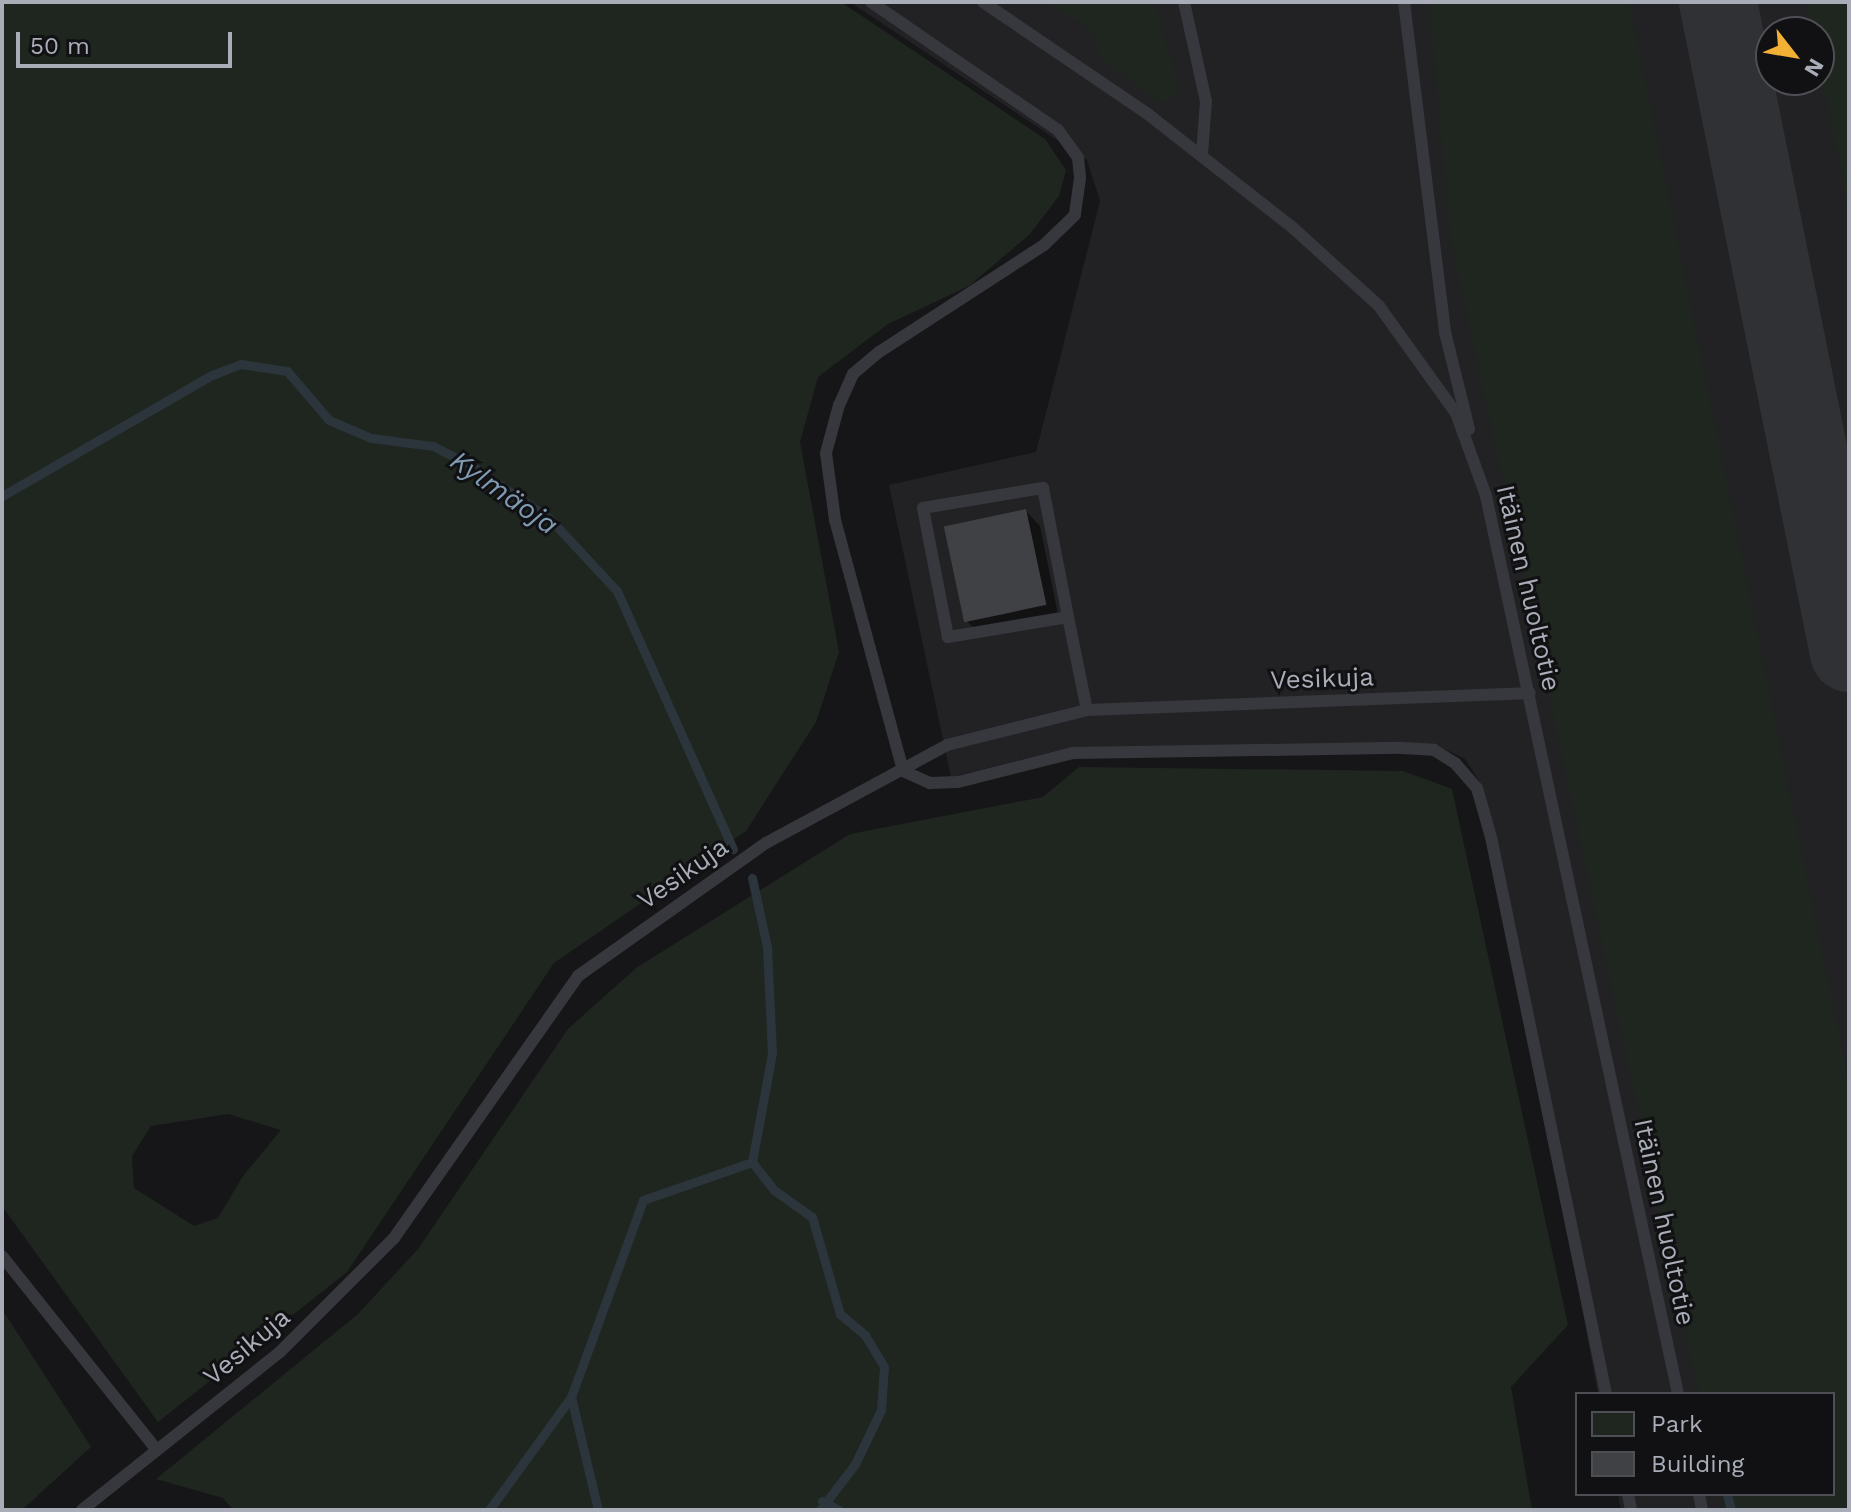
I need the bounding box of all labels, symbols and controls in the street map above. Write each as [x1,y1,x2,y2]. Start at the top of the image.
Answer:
scale bar [20,16,236,66]
north arrow [1755,16,1835,96]
text: 50 m [30,32,90,60]
text: N [1799,54,1829,81]
water label: Kylmäoja [444,444,564,542]
street label: Itäinen huoltotie [1489,482,1567,694]
street label: Vesikuja [1270,662,1374,696]
street label: Vesikuja [632,831,734,917]
street label: Itäinen huoltotie [1627,1116,1701,1328]
street label: Vesikuja [197,1302,297,1392]
legend [1575,1392,1835,1496]
text: Park [1651,1410,1703,1438]
text: Building [1651,1450,1744,1478]

